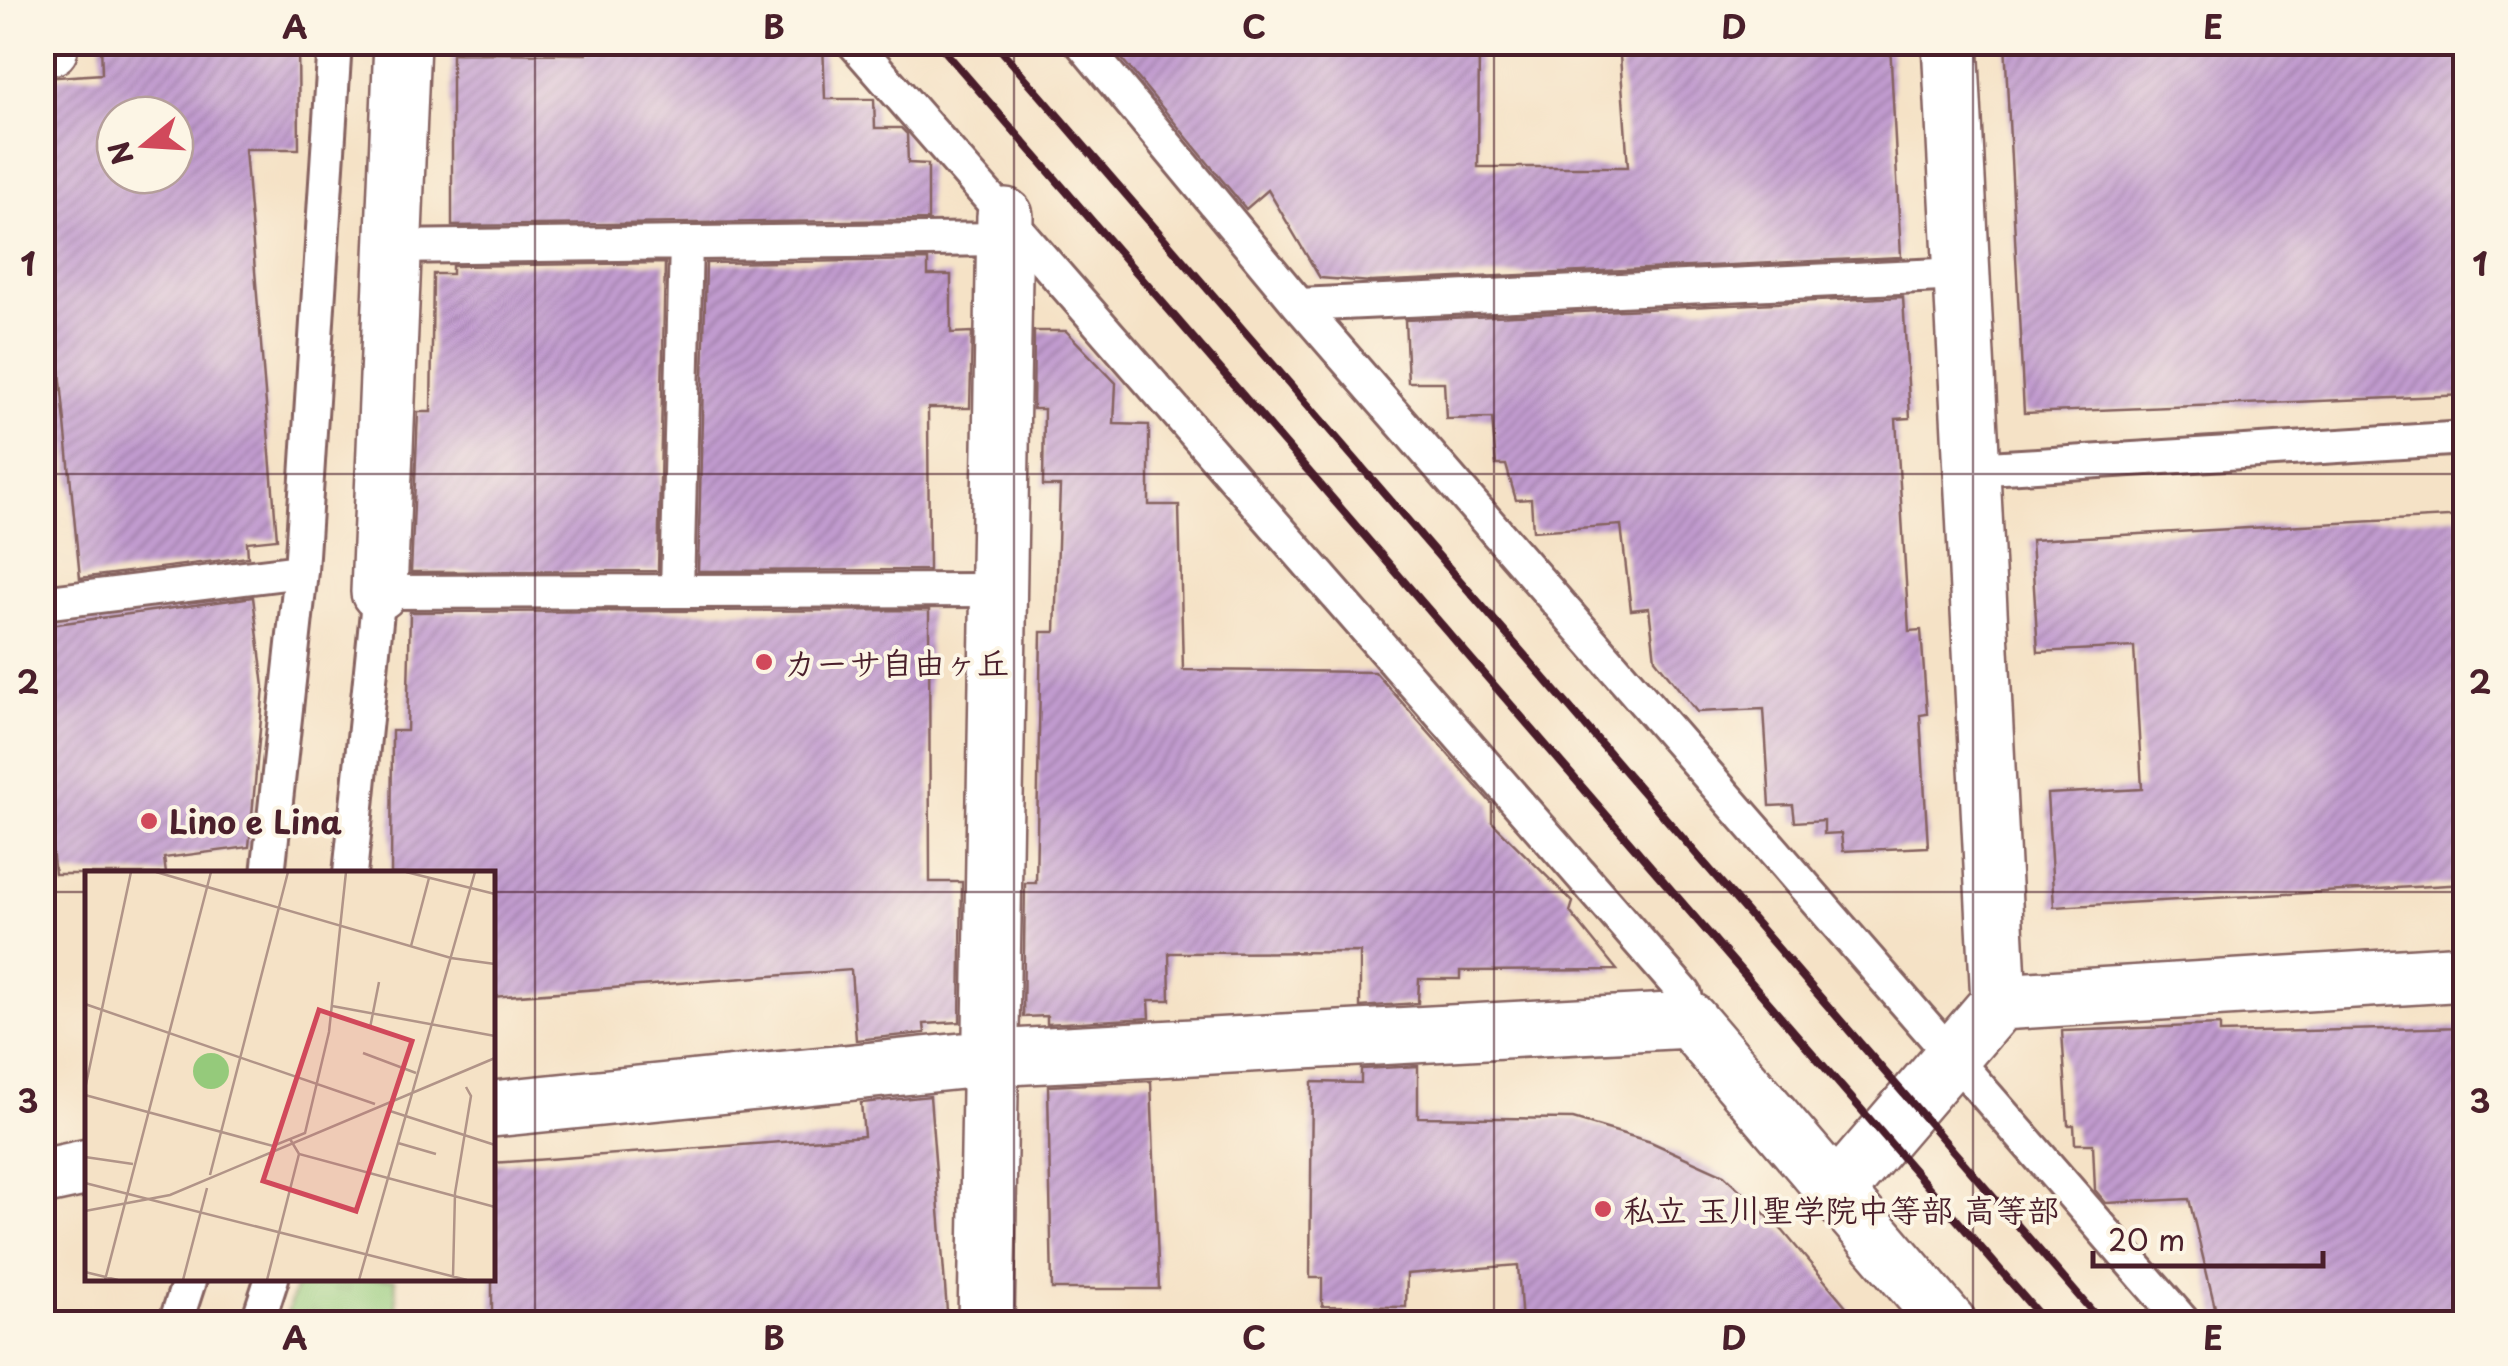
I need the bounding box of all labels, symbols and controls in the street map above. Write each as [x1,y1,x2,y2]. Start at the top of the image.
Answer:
text: A [282,2,308,50]
text: B [763,2,785,50]
text: C [1242,2,1266,50]
text: D [1721,2,1747,50]
text: E [2203,2,2223,50]
north arrow [95,95,195,195]
text: N [96,136,144,170]
text: 1 [20,239,36,287]
text: 1 [2472,239,2488,287]
place label: カーサ自由ヶ丘 [784,638,1009,686]
marker: カーサ自由ヶ丘 [753,651,775,673]
text: 2 [17,657,39,705]
text: 2 [2469,657,2491,705]
place label: Lino e Lina [169,797,342,845]
marker: Lino e Lina [138,810,160,832]
inset map [85,871,495,1281]
text: 3 [18,1076,38,1124]
text: 3 [2470,1076,2490,1124]
place label: 私立 玉川聖学院中等部 高等部 [1623,1185,2060,1233]
marker: 私立 玉川聖学院中等部 高等部 [1592,1198,1614,1220]
scale bar [2093,1206,2323,1268]
text: 20 m [2108,1216,2185,1261]
text: A [282,1313,308,1361]
text: B [763,1313,785,1361]
text: C [1242,1313,1266,1361]
text: D [1721,1313,1747,1361]
text: E [2203,1313,2223,1361]

